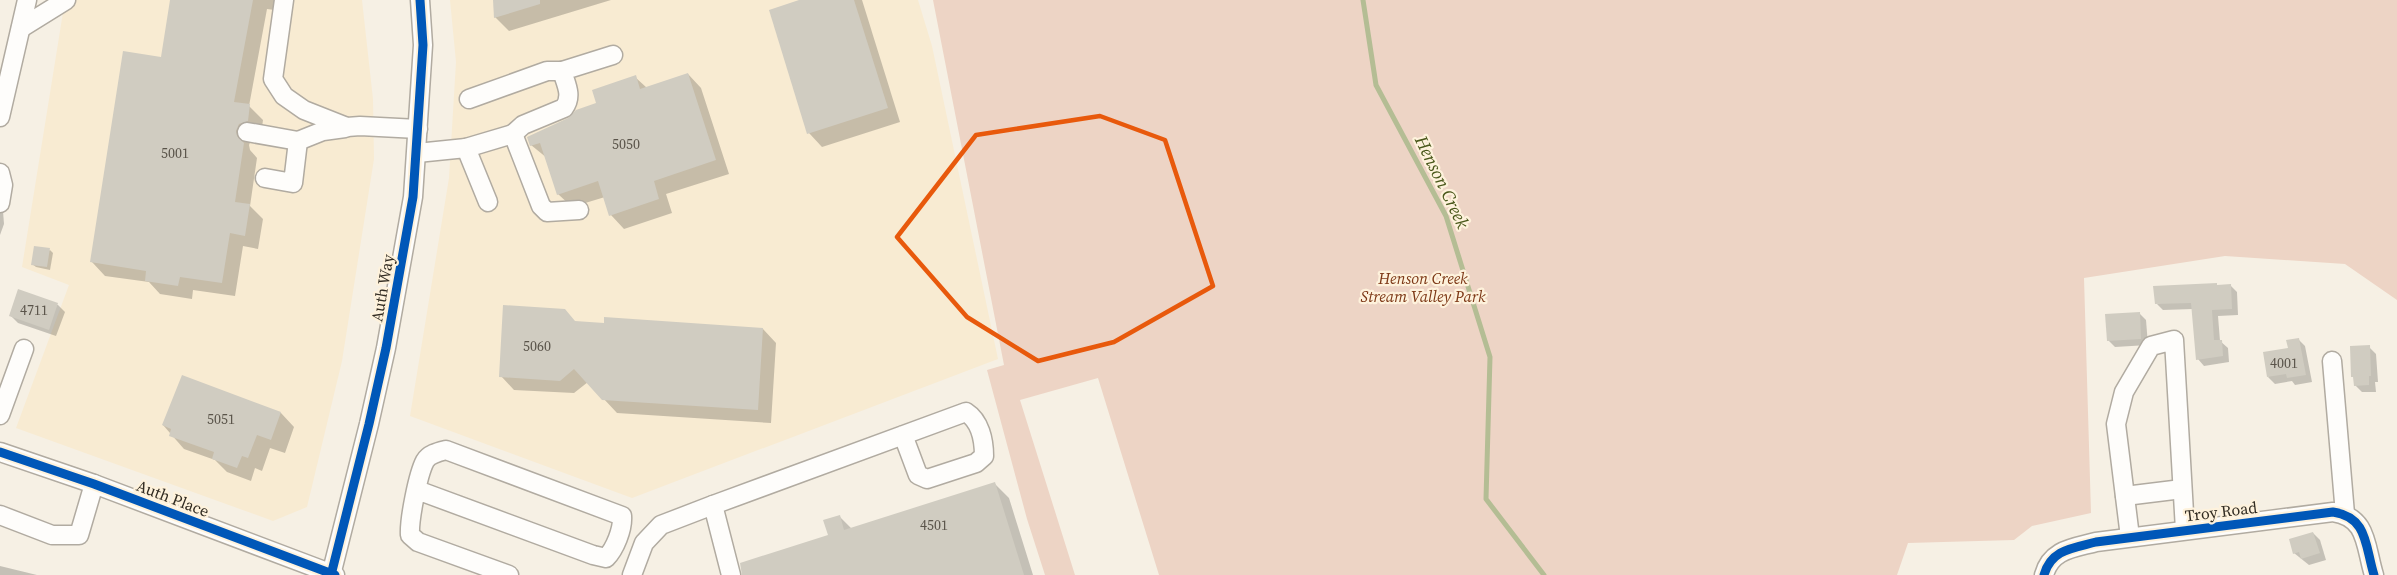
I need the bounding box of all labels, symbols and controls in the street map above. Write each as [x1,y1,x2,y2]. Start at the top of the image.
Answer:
water label: Henson Creek [1409,130,1476,233]
house number: 5050 [612,134,640,154]
house number: 5001 [161,143,189,163]
street label: Auth Way [365,252,399,323]
park label: Henson Creek Stream Valley Park [1361,267,1486,307]
house number: 4711 [20,300,48,320]
house number: 5060 [523,336,551,356]
house number: 4001 [2270,353,2298,373]
house number: 5051 [207,409,235,429]
street label: Auth Place [133,474,213,522]
street label: Troy Road [2184,496,2258,526]
house number: 4501 [920,515,948,535]

